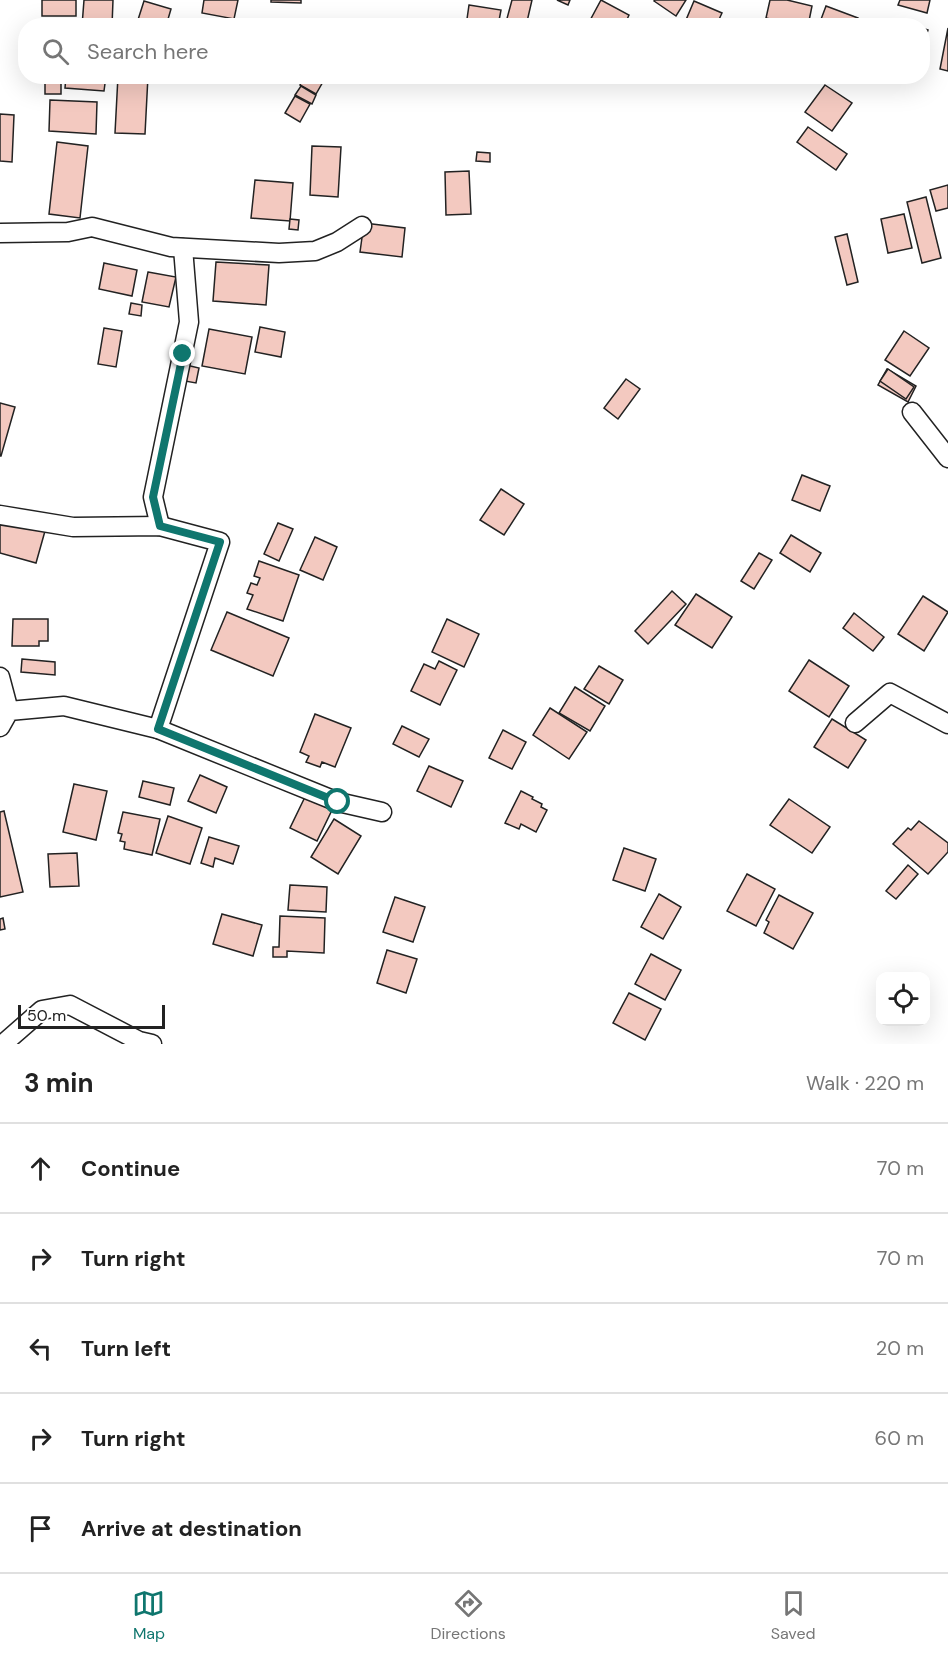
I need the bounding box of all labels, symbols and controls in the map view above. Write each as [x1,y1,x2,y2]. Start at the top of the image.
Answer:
search box [18,18,930,84]
icon: search [39,35,72,68]
text: Search here [87,37,208,66]
route end [169,340,195,366]
route start [324,788,350,814]
map controls [876,972,930,1026]
button: locate [876,972,930,1026]
scale bar [18,1002,165,1030]
text: 50 m [27,1005,66,1026]
text: 3 min [24,1066,93,1100]
text: Walk · 220 m [806,1070,924,1096]
icon: ahead [24,1152,57,1185]
text: Continue [81,1154,180,1183]
text: 70 m [877,1155,924,1181]
icon: right [24,1242,57,1275]
text: Turn right [81,1244,186,1273]
text: 70 m [877,1245,924,1271]
icon: left [24,1332,57,1365]
text: Turn left [81,1334,171,1363]
text: 20 m [876,1335,924,1361]
icon: right [24,1422,57,1455]
text: Turn right [81,1424,186,1453]
text: 60 m [875,1425,924,1451]
icon: arrive [24,1512,57,1545]
text: Arrive at destination [81,1514,302,1543]
tab: Map [132,1587,165,1644]
tab: Directions [430,1587,506,1644]
tab: Saved [771,1587,816,1644]

